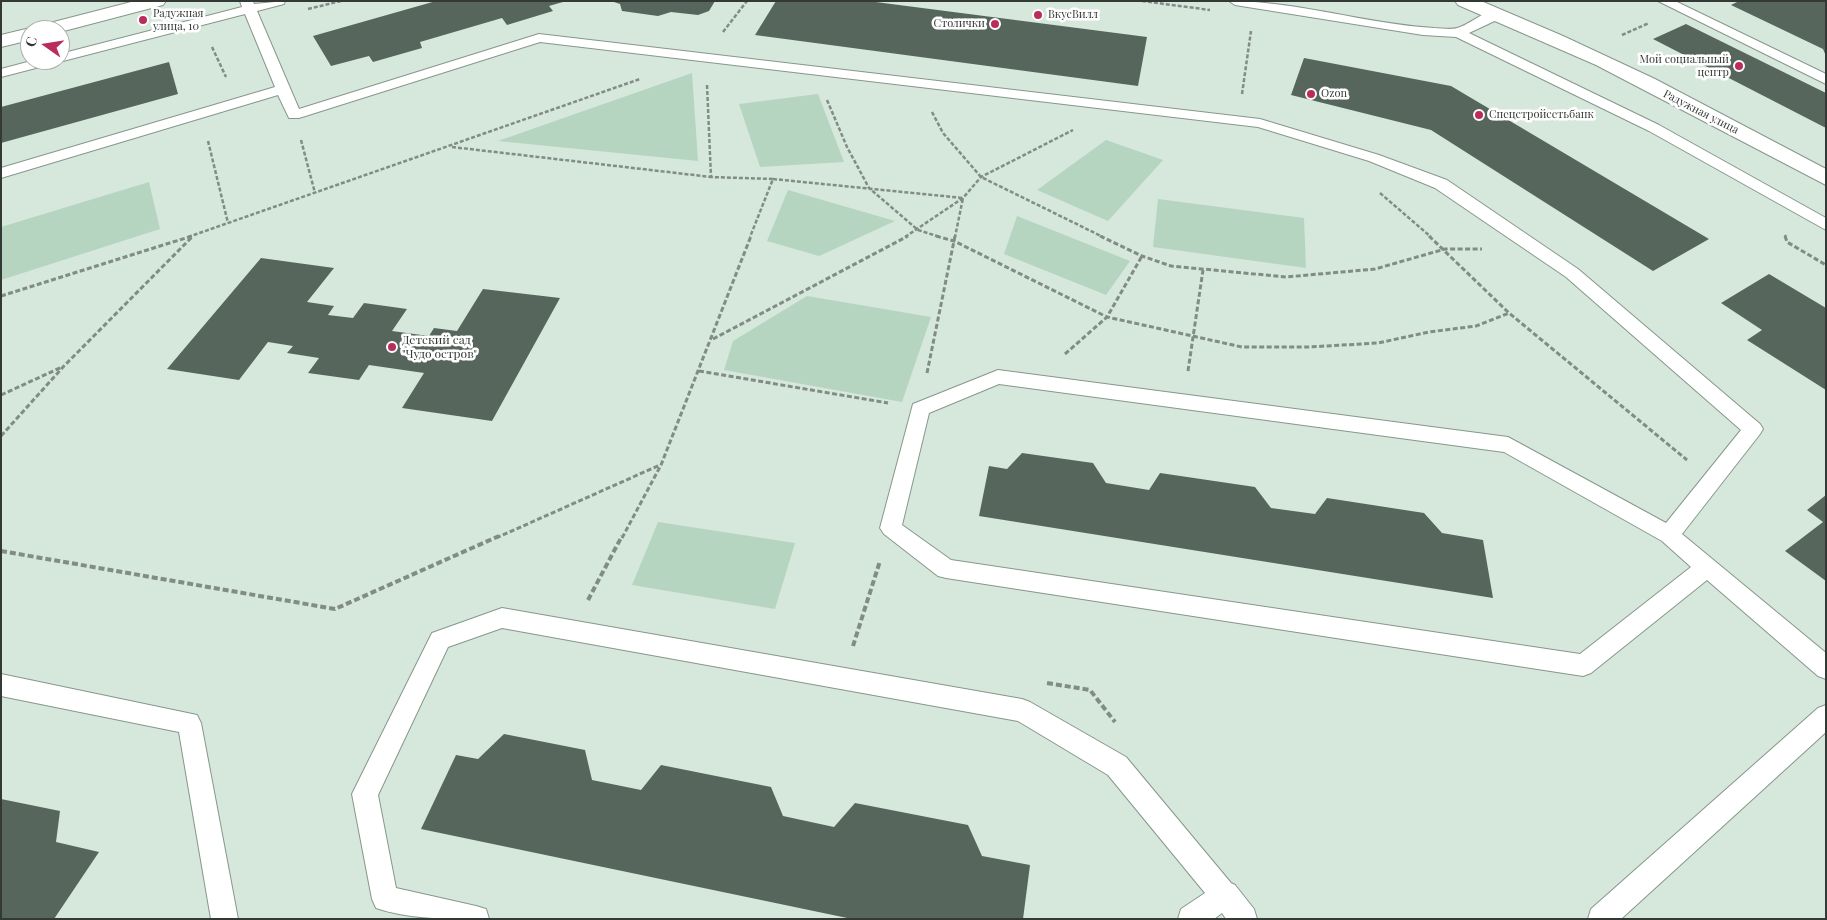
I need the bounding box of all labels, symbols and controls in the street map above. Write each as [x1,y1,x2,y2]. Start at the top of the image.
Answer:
place label: Радужная улица, 10 [153,7,204,33]
place label: ВкусВилл [1048,8,1098,22]
marker: ВкусВилл [1032,9,1044,21]
marker: Радужная улица, 10 [137,14,149,26]
place label: Столички [934,17,985,31]
marker: Столички [989,18,1001,30]
north arrow [20,20,70,70]
text: С [21,35,41,49]
place label: Мой социальный центр [1640,53,1729,79]
marker: Мой социальный центр [1733,60,1745,72]
place label: Ozon [1321,87,1347,101]
street label: Радужная улица [1661,87,1741,137]
marker: Ozon [1305,88,1317,100]
place label: Спецстройсетьбанк [1489,108,1594,122]
marker: Спецстройсетьбанк [1473,109,1485,121]
place label: Детский сад "Чудо остров" [402,333,477,361]
marker: Детский сад "Чудо остров" [386,341,398,353]

